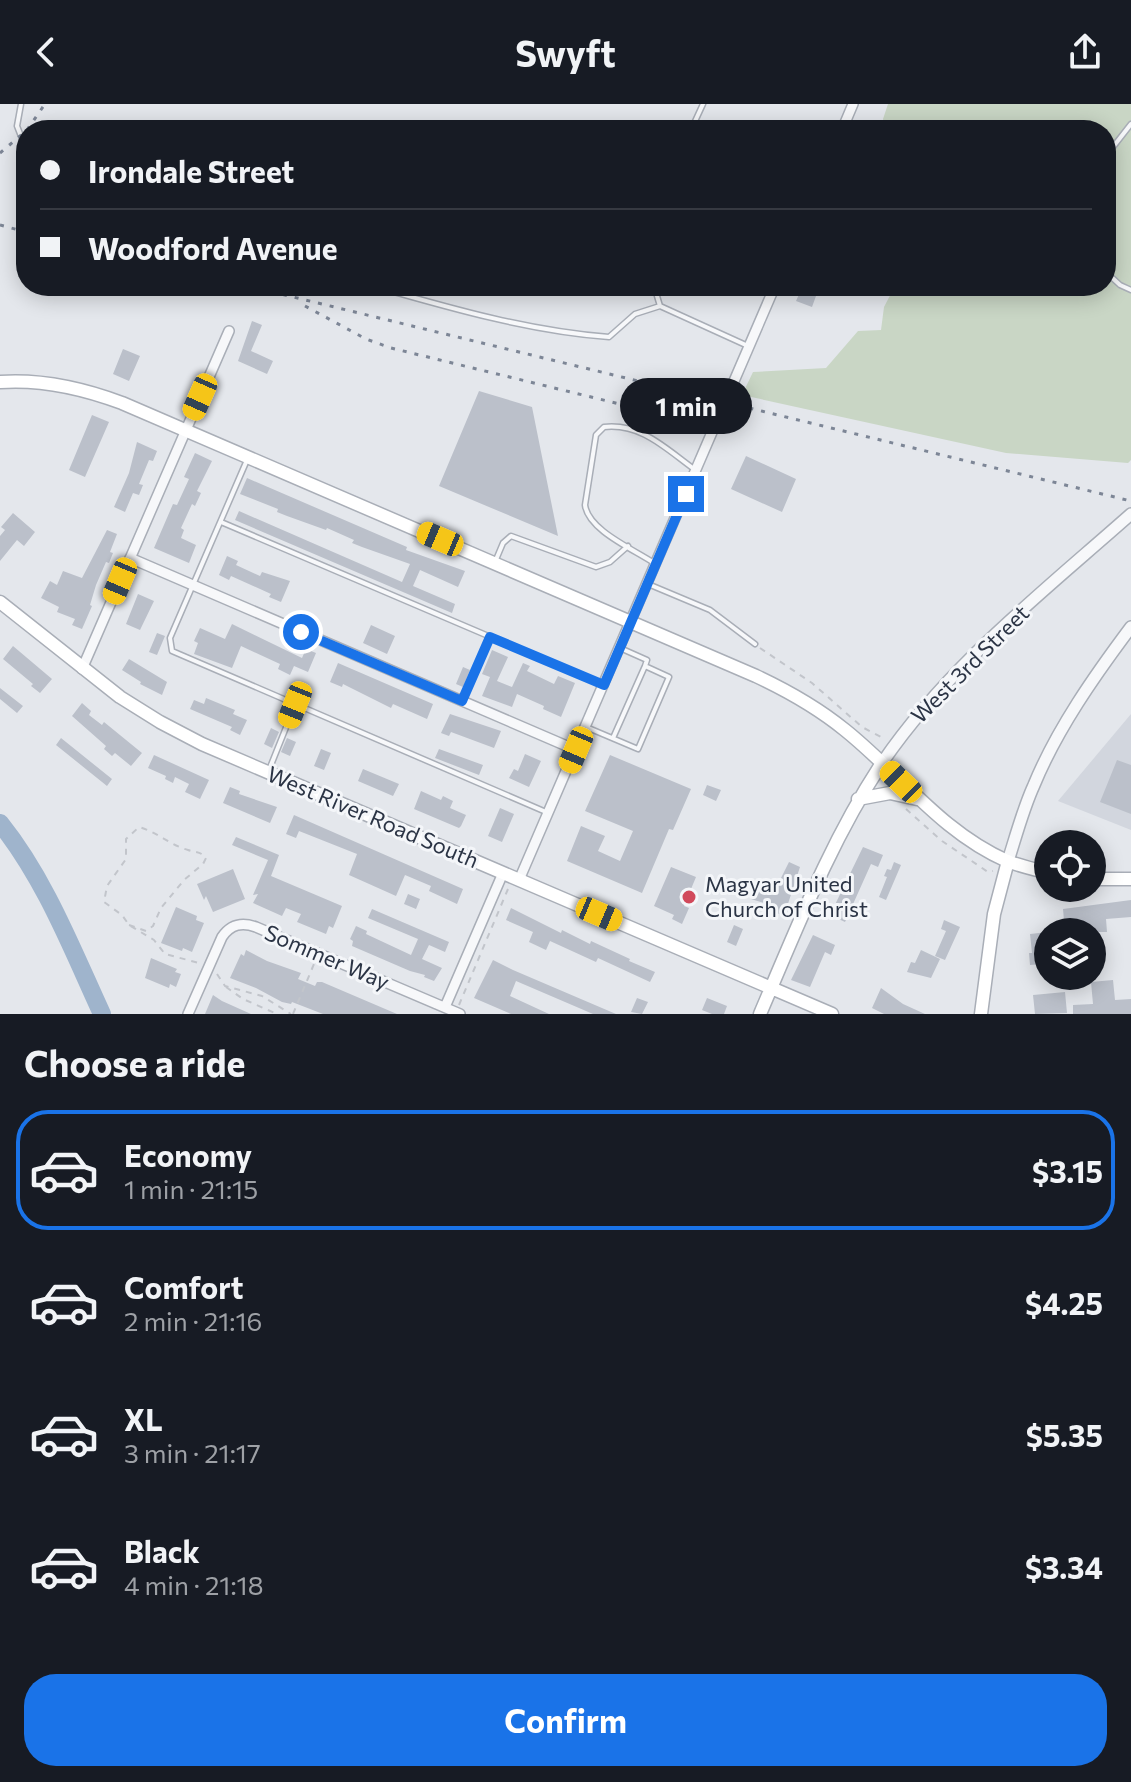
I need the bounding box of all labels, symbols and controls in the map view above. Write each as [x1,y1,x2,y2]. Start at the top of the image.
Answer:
icon: back [24,30,68,74]
text: Swyft [515,30,616,74]
icon: share [1063,30,1107,74]
text: Irondale Street [88,152,294,189]
text: Woodford Avenue [88,229,337,266]
car [179,370,221,424]
callout: 1 min [620,378,752,434]
text: 1 min [655,390,717,421]
route end [668,476,704,512]
car [413,519,467,559]
car [100,554,140,608]
street label: West 3rd Street [905,599,1034,728]
route start [283,614,319,650]
car [275,678,315,732]
car [556,723,596,777]
car [875,757,927,807]
street label: West River Road South [263,760,483,873]
map controls [1034,830,1106,990]
button: locate [1034,830,1106,902]
place label: Magyar United Church of Christ [705,870,868,922]
marker: Magyar United Church of Christ [680,888,698,906]
car [572,894,626,934]
street label: Sommer Way [261,918,394,995]
button: layers [1034,918,1106,990]
text: Choose a ride [24,1040,245,1084]
icon: car [28,1134,100,1206]
text: Economy [124,1136,252,1173]
text: $3.15 [1032,1152,1103,1189]
text: 1 min · 21:15 [124,1173,258,1204]
icon: car [28,1266,100,1338]
text: Comfort [124,1268,243,1305]
text: $4.25 [1025,1284,1103,1321]
text: 2 min · 21:16 [124,1305,262,1336]
icon: car [28,1398,100,1470]
text: XL [124,1400,163,1437]
text: $5.35 [1026,1416,1103,1453]
text: 3 min · 21:17 [124,1437,261,1468]
icon: car [28,1530,100,1602]
text: Black [124,1532,200,1569]
text: $3.34 [1025,1548,1103,1585]
text: 4 min · 21:18 [124,1569,264,1600]
button: Confirm [24,1674,1107,1766]

